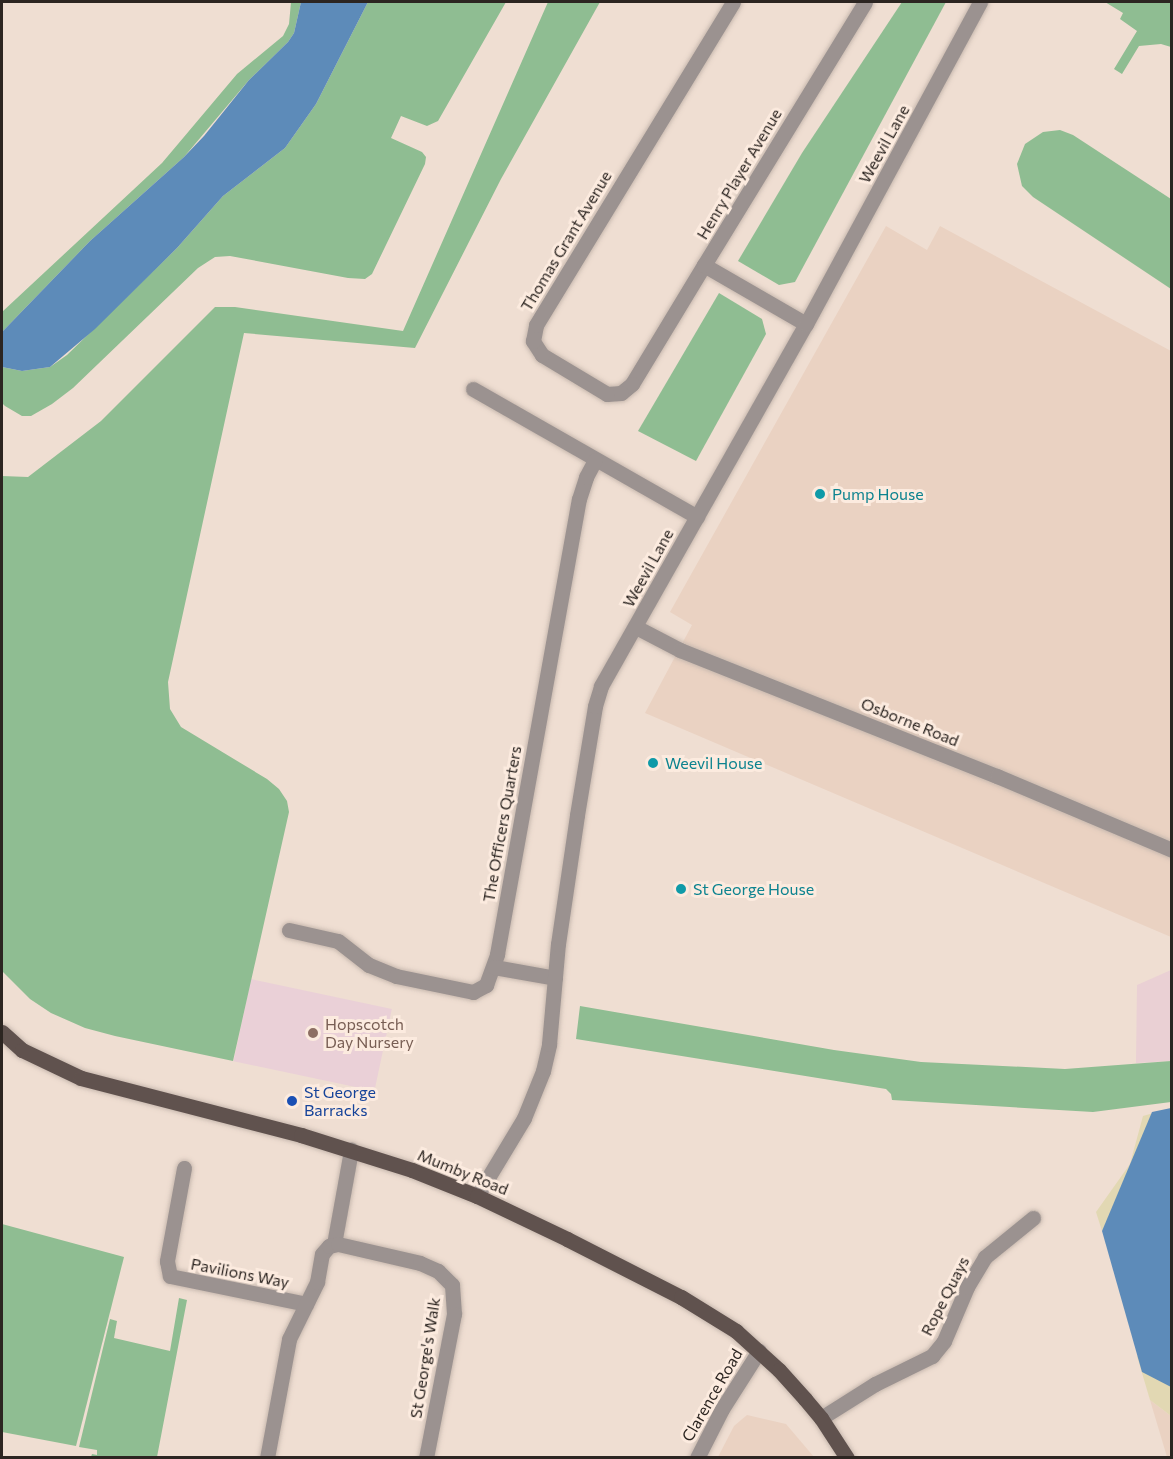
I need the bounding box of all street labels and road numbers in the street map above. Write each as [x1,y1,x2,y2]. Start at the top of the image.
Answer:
street label: Weevil Lane [855,102,913,186]
street label: Henry Player Avenue [692,105,786,243]
street label: Thomas Grant Avenue [517,167,615,315]
street label: Weevil Lane [619,526,677,610]
street label: Osborne Road [858,694,962,750]
street label: The Officers Quarters [479,744,525,904]
street label: Mumby Road [415,1145,511,1199]
street label: Rope Quays [917,1253,973,1339]
street label: Pavilions Way [189,1254,291,1292]
street label: St George's Walk [406,1296,444,1420]
street label: Clarence Road [678,1345,746,1445]

